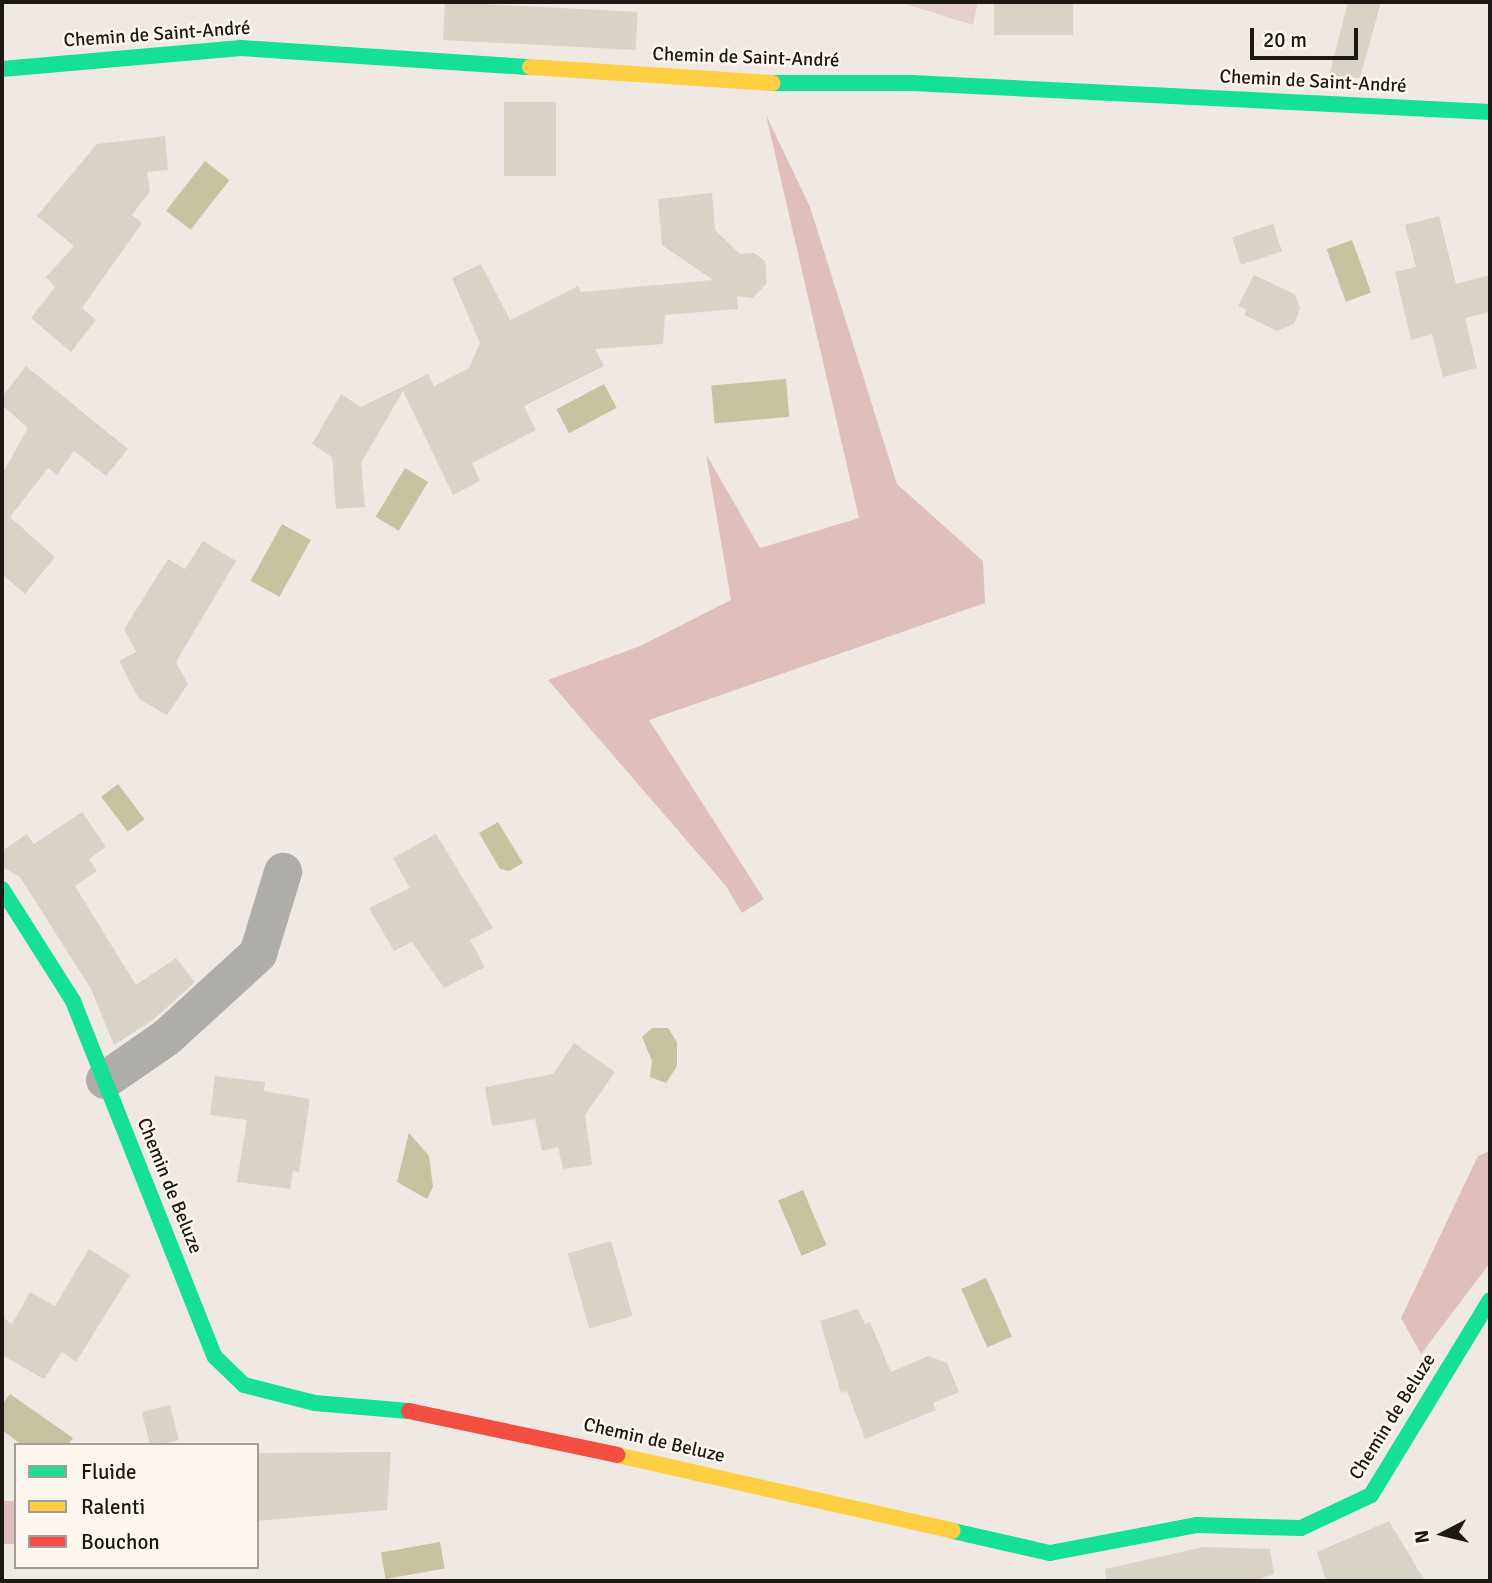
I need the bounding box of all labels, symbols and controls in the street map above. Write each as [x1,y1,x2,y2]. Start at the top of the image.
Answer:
scale bar [1254,14,1362,58]
street label: Chemin de Saint-André [63,17,251,53]
text: 20 m [1263,27,1307,53]
street label: Chemin de Saint-André [652,43,840,73]
street label: Chemin de Saint-André [1219,66,1407,98]
street label: Chemin de Beluze [131,1115,207,1257]
street label: Chemin de Beluze [1345,1350,1441,1484]
street label: Chemin de Beluze [581,1414,727,1468]
legend [14,1443,259,1569]
text: Fluide [81,1459,137,1485]
text: Ralenti [81,1494,145,1520]
north arrow [1408,1499,1478,1569]
text: Bouchon [81,1529,160,1555]
text: N [1409,1529,1435,1545]

